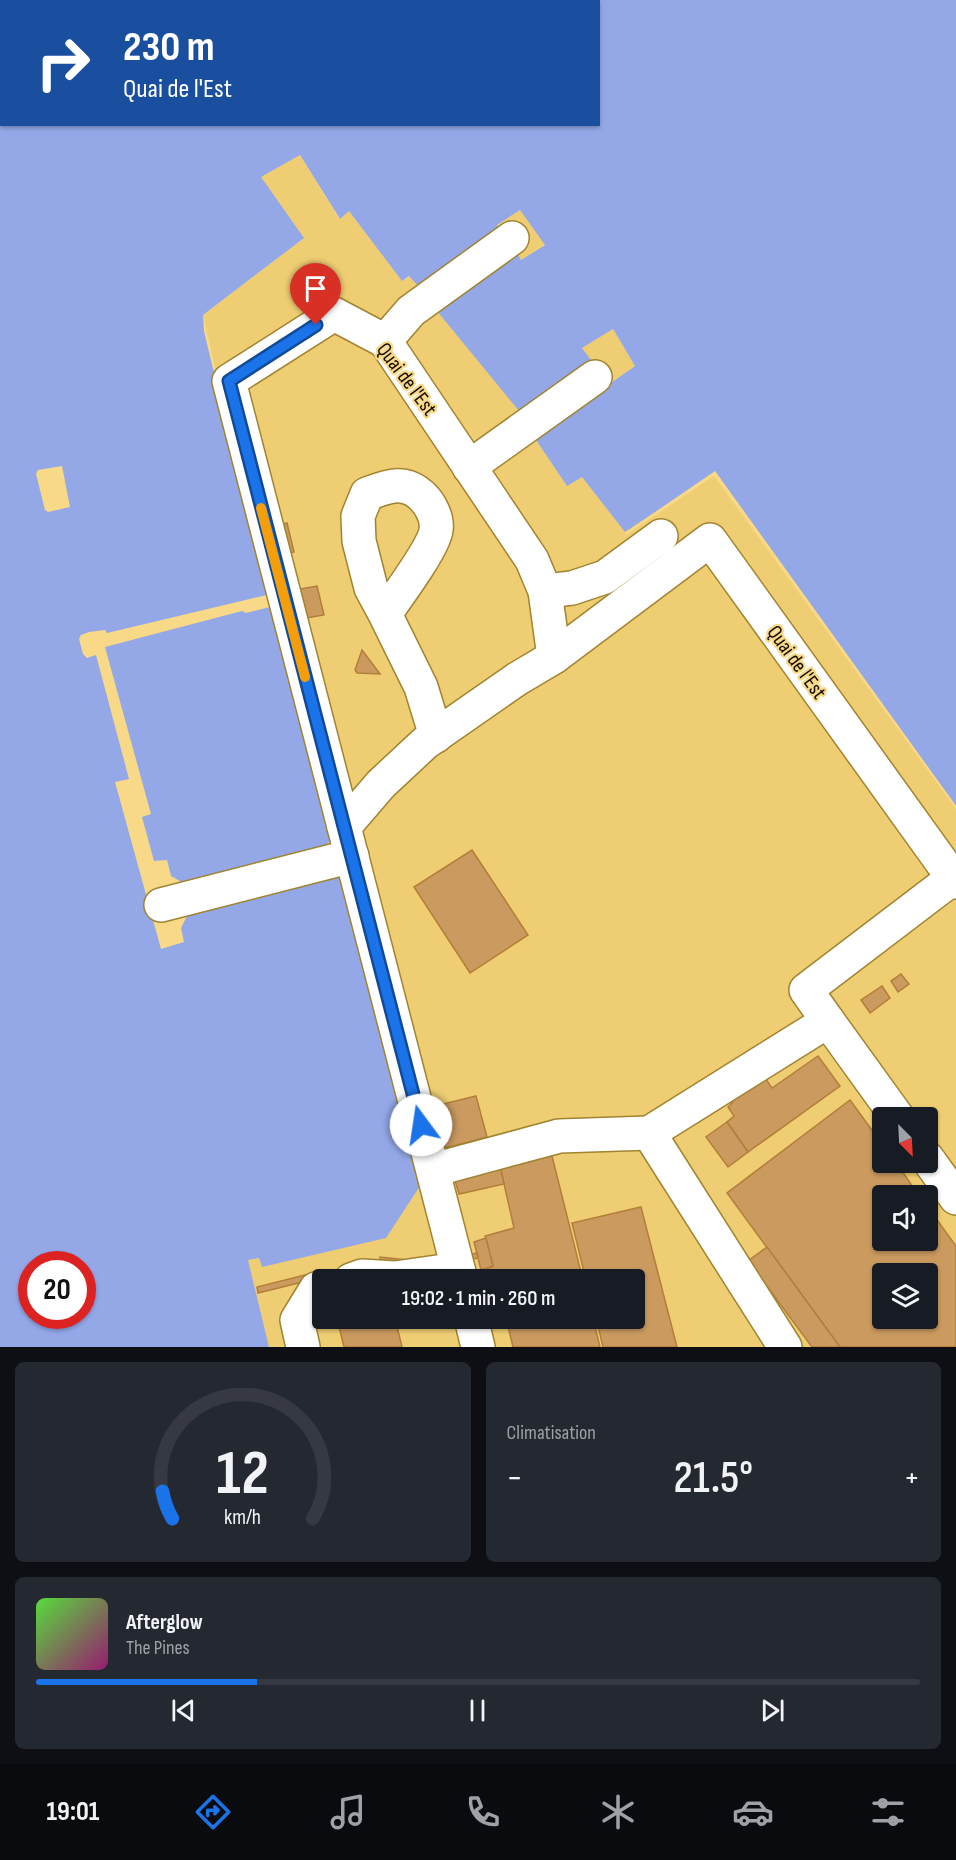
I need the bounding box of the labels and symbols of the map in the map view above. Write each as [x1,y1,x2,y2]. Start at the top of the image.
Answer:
pin [290,263,341,325]
street label: Quai de l'Est [371,338,442,421]
street label: Quai de l'Est [762,621,832,704]
position arrow [389,1093,453,1157]
north arrow [872,1107,938,1173]
speed limit sign: 20 [18,1251,96,1329]

